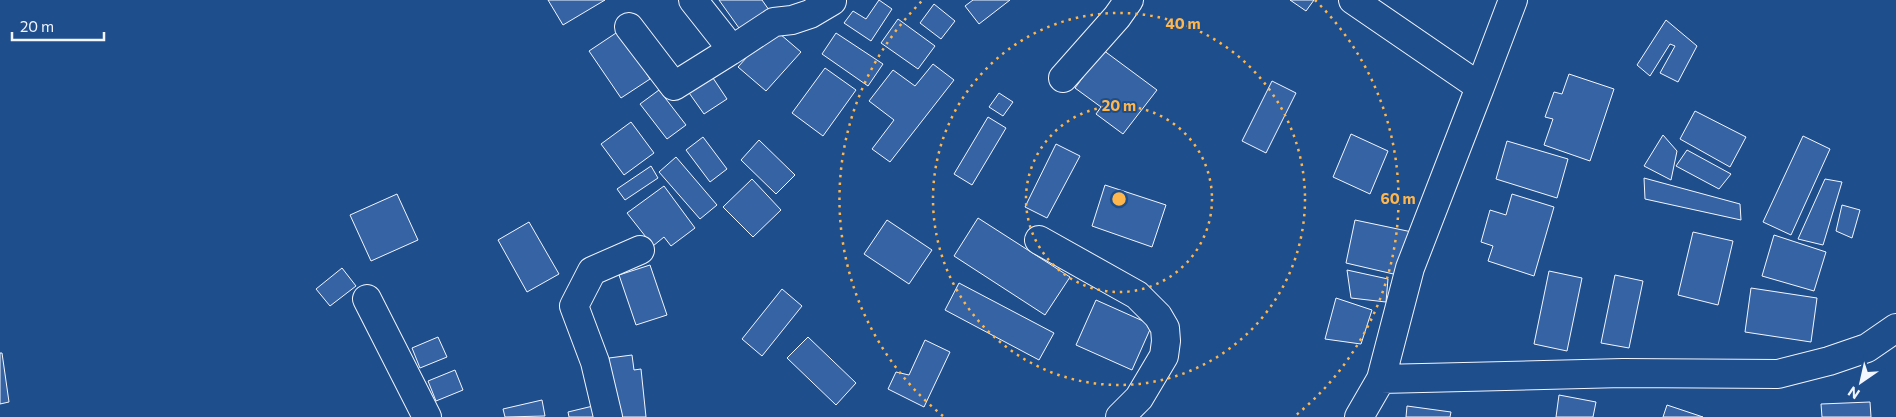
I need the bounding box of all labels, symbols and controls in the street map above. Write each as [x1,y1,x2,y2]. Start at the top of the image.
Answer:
scale bar [12,10,105,42]
text: 40 m [1165,14,1201,32]
text: 20 m [20,17,54,35]
text: 20 m [1102,96,1136,114]
text: 60 m [1380,189,1416,207]
centre of rings [1110,190,1128,208]
north arrow [1836,357,1886,407]
text: N [1844,383,1863,403]

